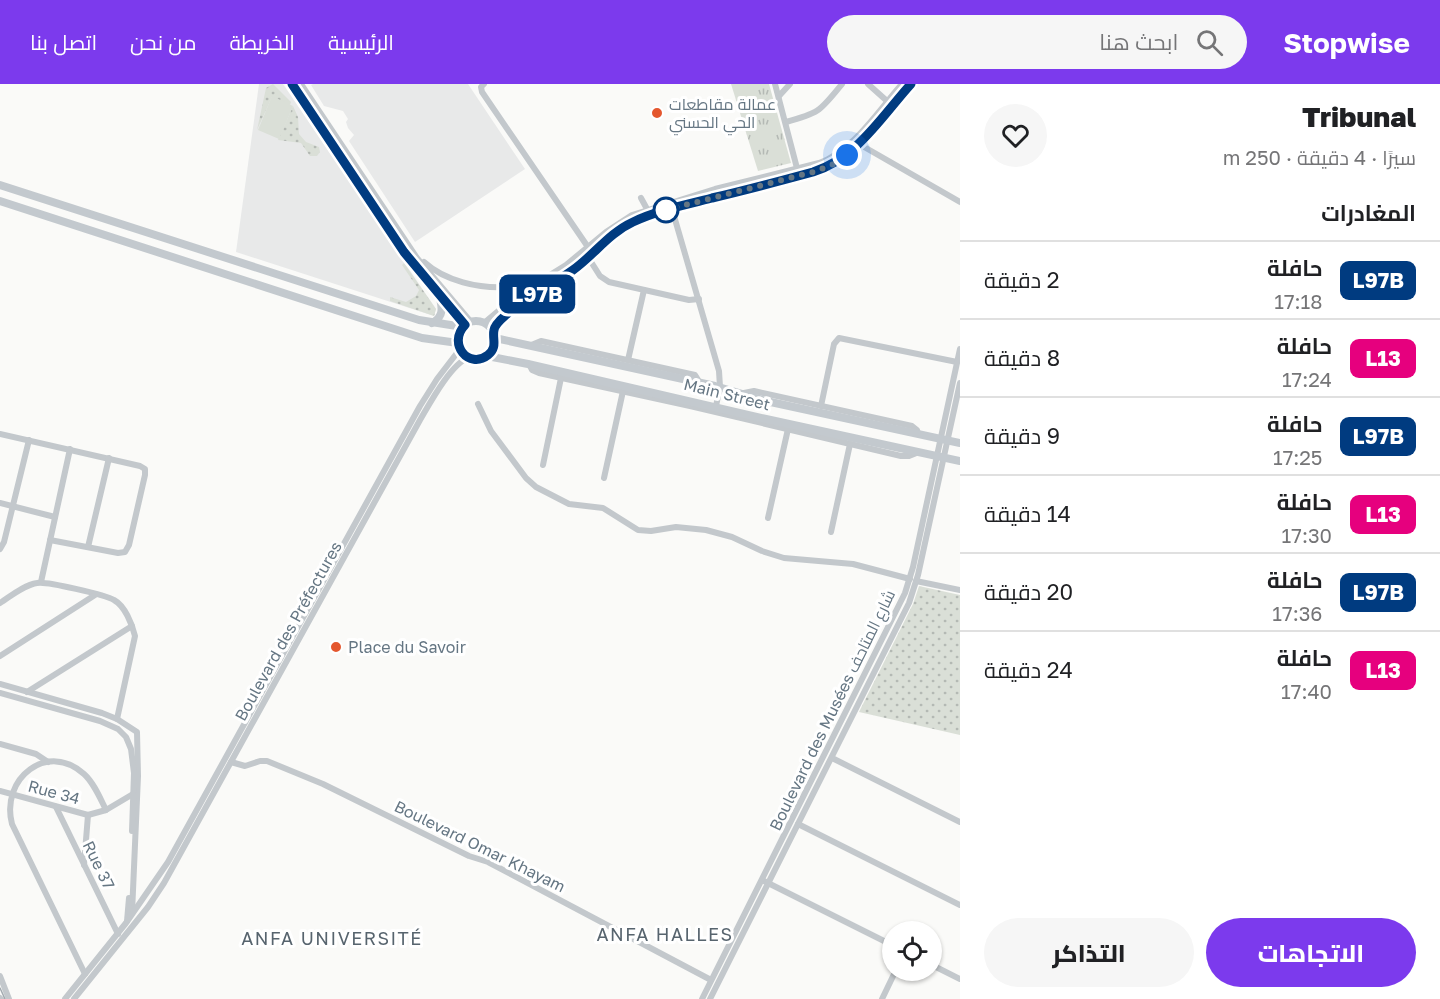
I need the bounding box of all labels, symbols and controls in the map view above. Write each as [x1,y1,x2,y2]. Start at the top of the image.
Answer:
search box [827,15,1247,69]
icon: search [1193,26,1226,59]
text: Stopwise [1283,26,1410,59]
text: ابحث هنا [1099,28,1178,55]
text: اتصل بنا [30,29,97,55]
text: من نحن [130,29,196,55]
text: الخريطة [229,29,295,55]
text: الرئيسية [328,29,394,55]
place label: عمالة مقاطعات الحي الحسني [669,94,776,136]
text: Tribunal [1302,100,1416,133]
button: heart [984,104,1047,167]
marker: عمالة مقاطعات الحي الحسني [650,106,664,120]
your location [832,140,862,170]
text: سيرًا · 4 دقيقة · 250 m [1223,145,1416,169]
unlabelled marker [653,197,679,223]
text: المغادرات [1321,199,1416,226]
text: حافلة [1267,254,1322,281]
text: 2 دقيقة [984,266,1060,293]
text: L97B [1352,267,1404,293]
line badge: L97B [495,274,579,314]
text: L97B [511,281,563,307]
text: 17:18 [1274,289,1322,313]
text: حافلة [1277,332,1332,359]
text: 8 دقيقة [984,344,1060,371]
text: L13 [1365,345,1401,371]
text: 17:24 [1282,367,1332,391]
street label: Main Street [682,374,772,414]
text: حافلة [1267,410,1322,437]
text: 9 دقيقة [984,422,1060,449]
text: L97B [1352,423,1404,449]
text: 17:25 [1273,445,1322,469]
text: حافلة [1277,488,1332,515]
text: 14 دقيقة [984,500,1071,527]
text: L13 [1365,501,1401,527]
text: 17:30 [1282,523,1332,547]
street label: Boulevard des Préfectures [230,538,346,724]
text: حافلة [1267,566,1322,593]
text: 20 دقيقة [984,578,1073,605]
text: L97B [1352,579,1404,605]
street label: Boulevard des Musées شارع المتاحف [765,586,901,835]
text: 17:36 [1272,601,1322,625]
place label: Place du Savoir [348,637,466,657]
marker: Place du Savoir [329,640,343,654]
text: حافلة [1277,644,1332,671]
text: 24 دقيقة [984,656,1073,683]
text: L13 [1365,657,1401,683]
text: 17:40 [1281,679,1332,703]
street label: Rue 34 [26,776,82,808]
street label: Boulevard Omar Khayam [391,796,569,896]
street label: Rue 37 [79,838,119,892]
button: التذاكر [984,918,1194,987]
button: الاتجاهات [1206,918,1416,987]
map controls [882,921,942,981]
button: locate [882,921,942,981]
district label: ANFA HALLES [596,923,734,945]
district label: ANFA UNIVERSITÉ [241,927,423,949]

